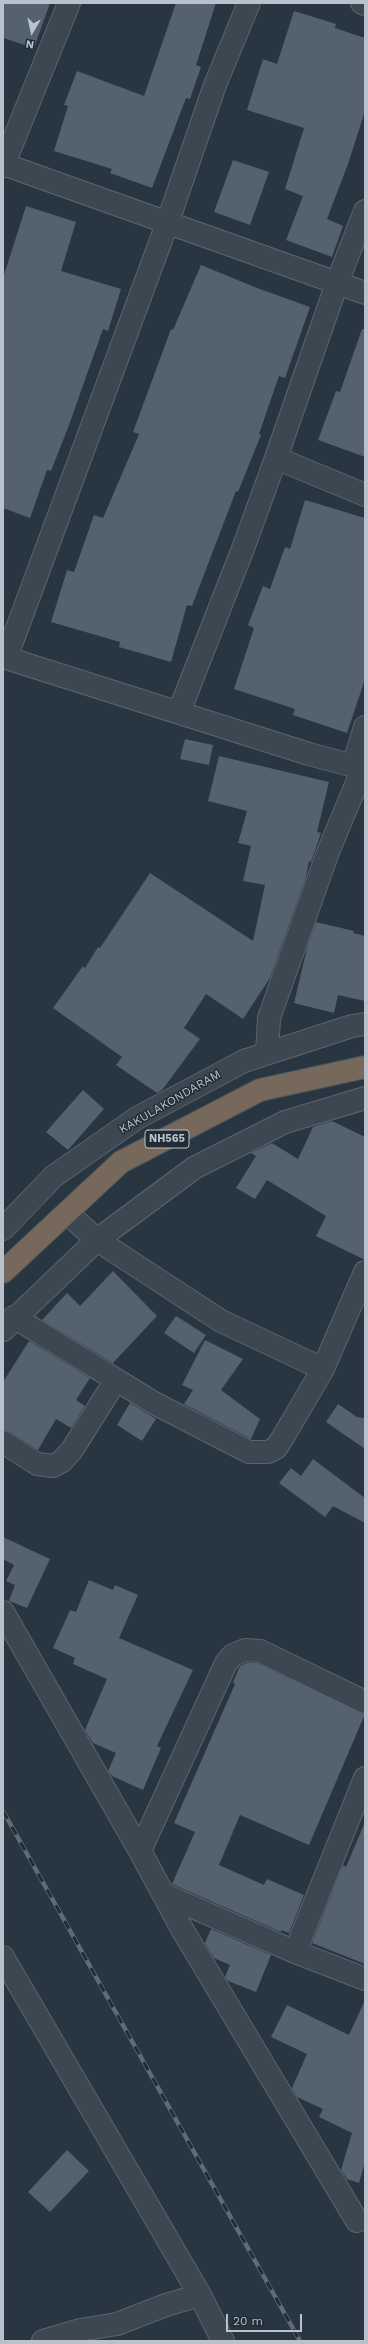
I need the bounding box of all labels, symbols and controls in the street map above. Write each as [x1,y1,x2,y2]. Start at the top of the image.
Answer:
north arrow [12,12,52,52]
text: N [25,37,35,51]
street label: KAKULAKONDARAM [117,1067,223,1137]
road number: NH565 [145,1130,189,1148]
scale bar [228,2306,304,2332]
text: 20 m [233,2314,263,2328]

